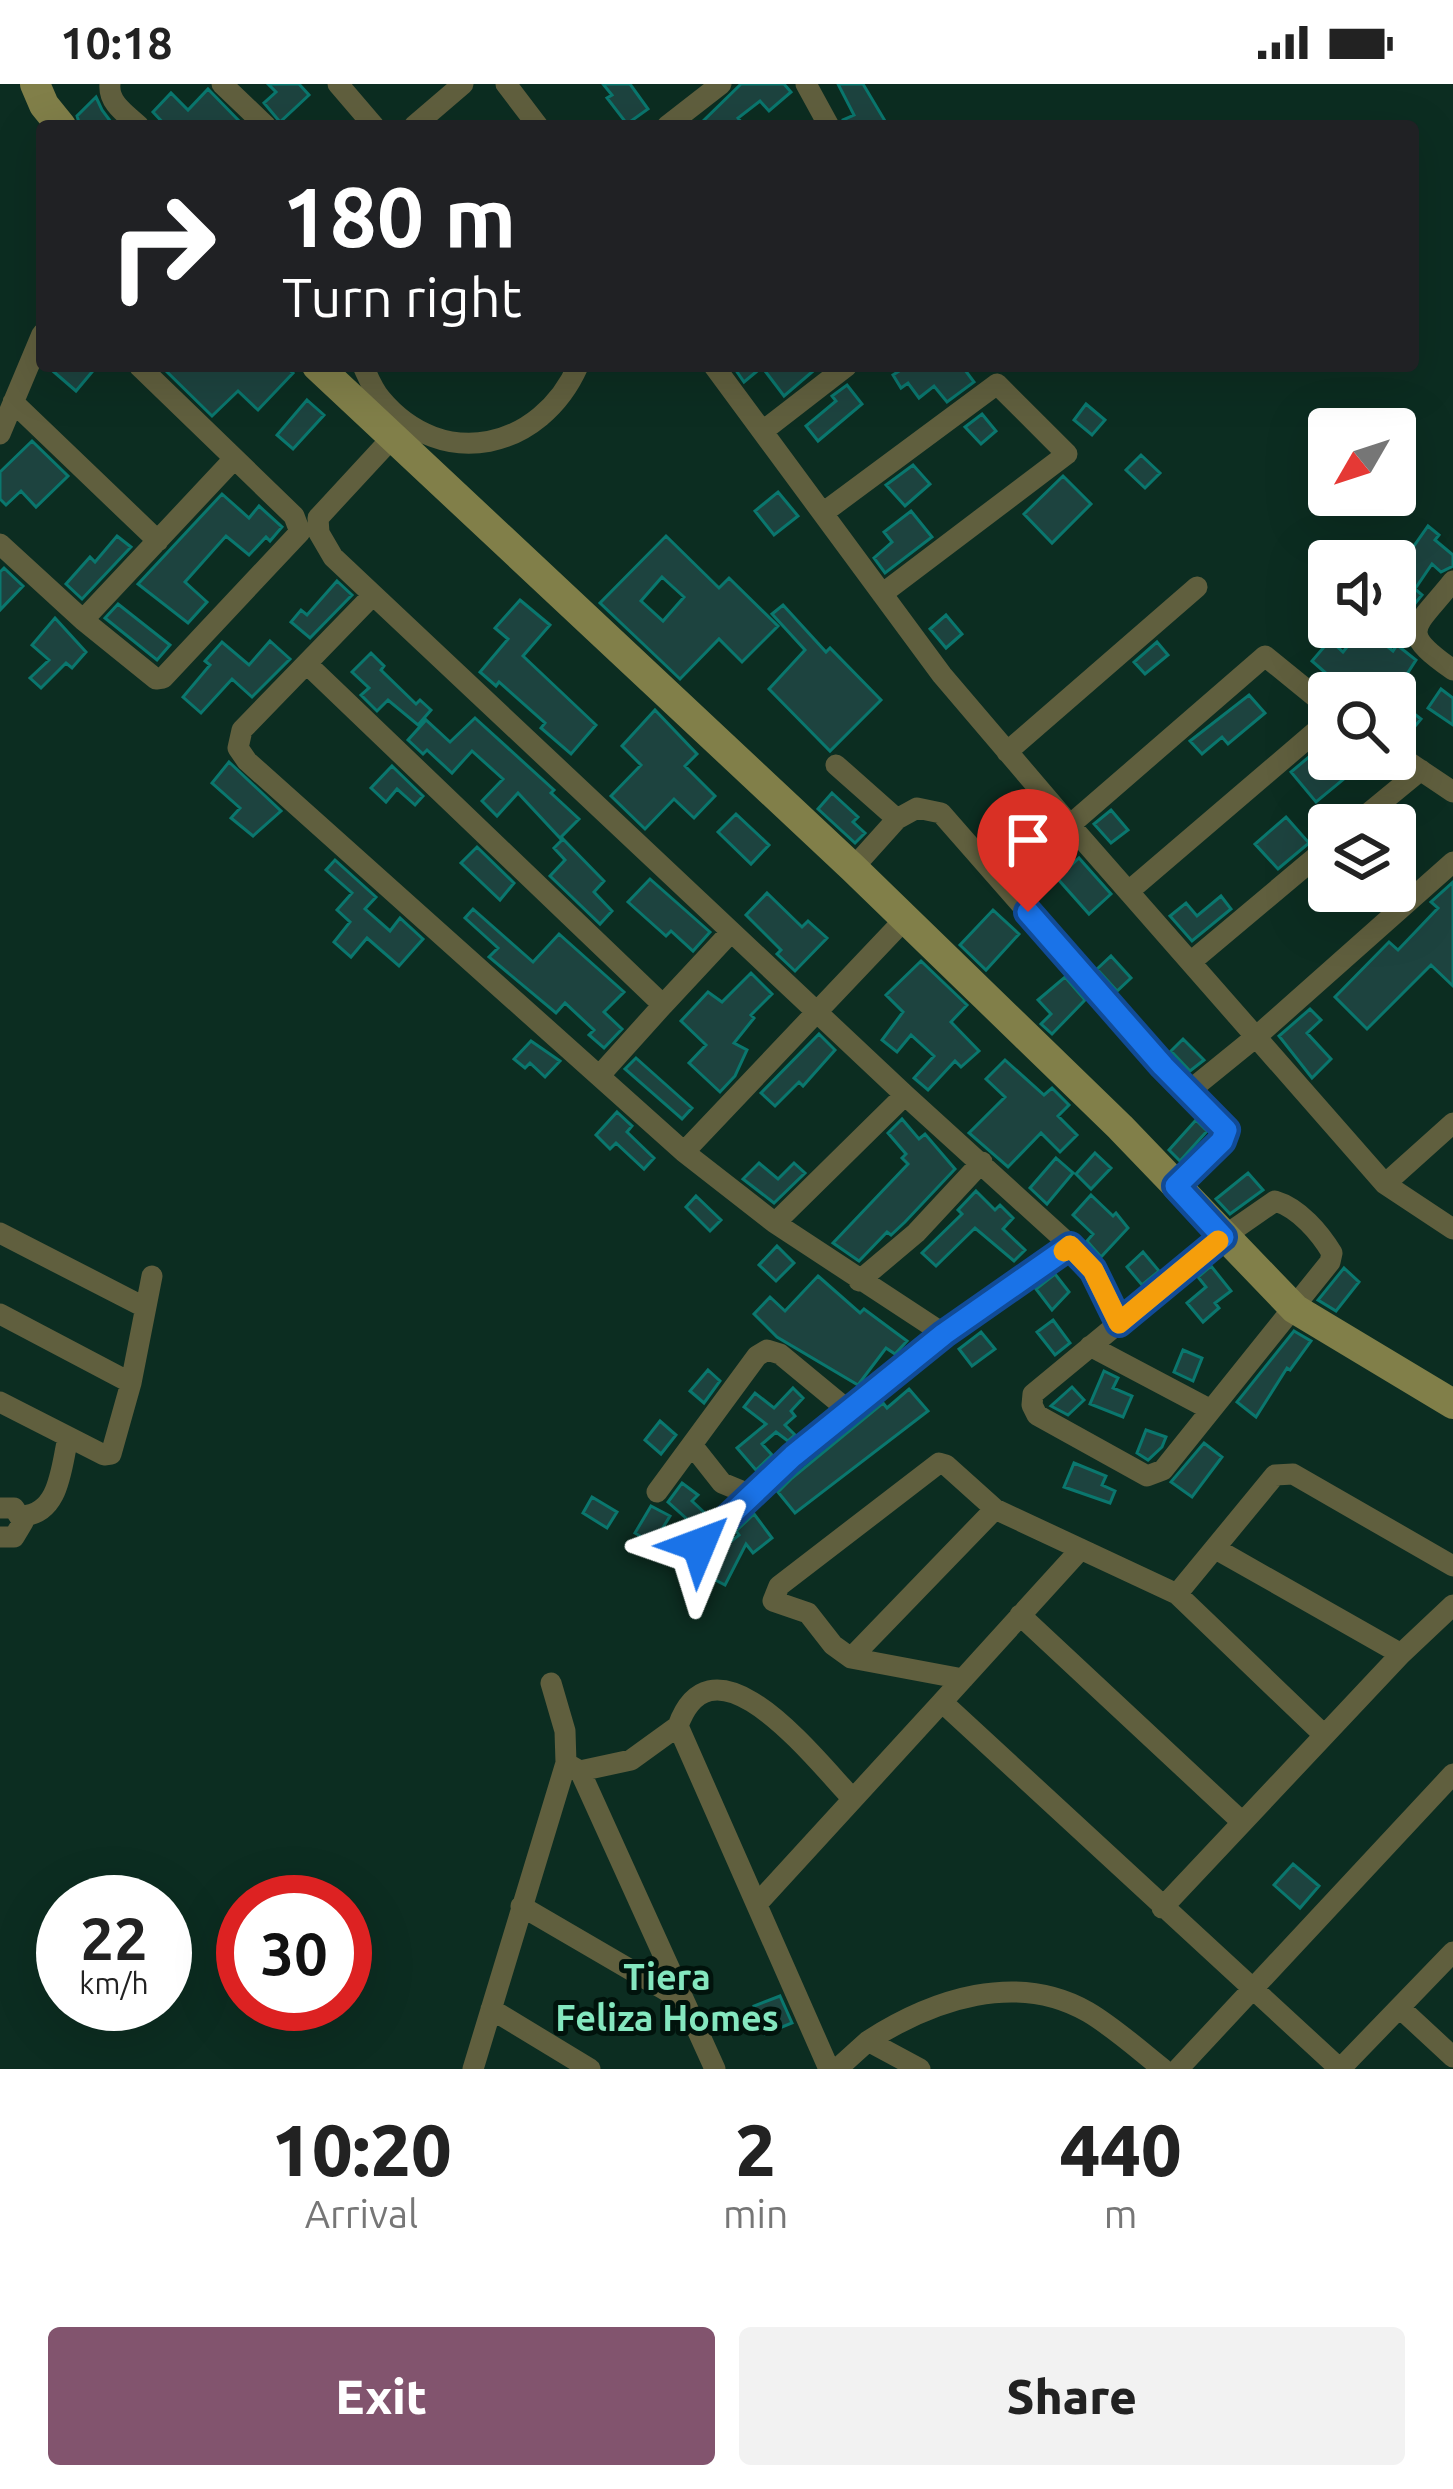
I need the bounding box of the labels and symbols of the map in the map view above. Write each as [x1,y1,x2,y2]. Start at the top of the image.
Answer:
north arrow [1308,408,1416,516]
pin [977,789,1079,912]
position arrow [636,1482,762,1608]
speed limit sign: 30 [216,1875,372,2031]
district label: Tiera Feliza Homes [555,1956,779,2038]

